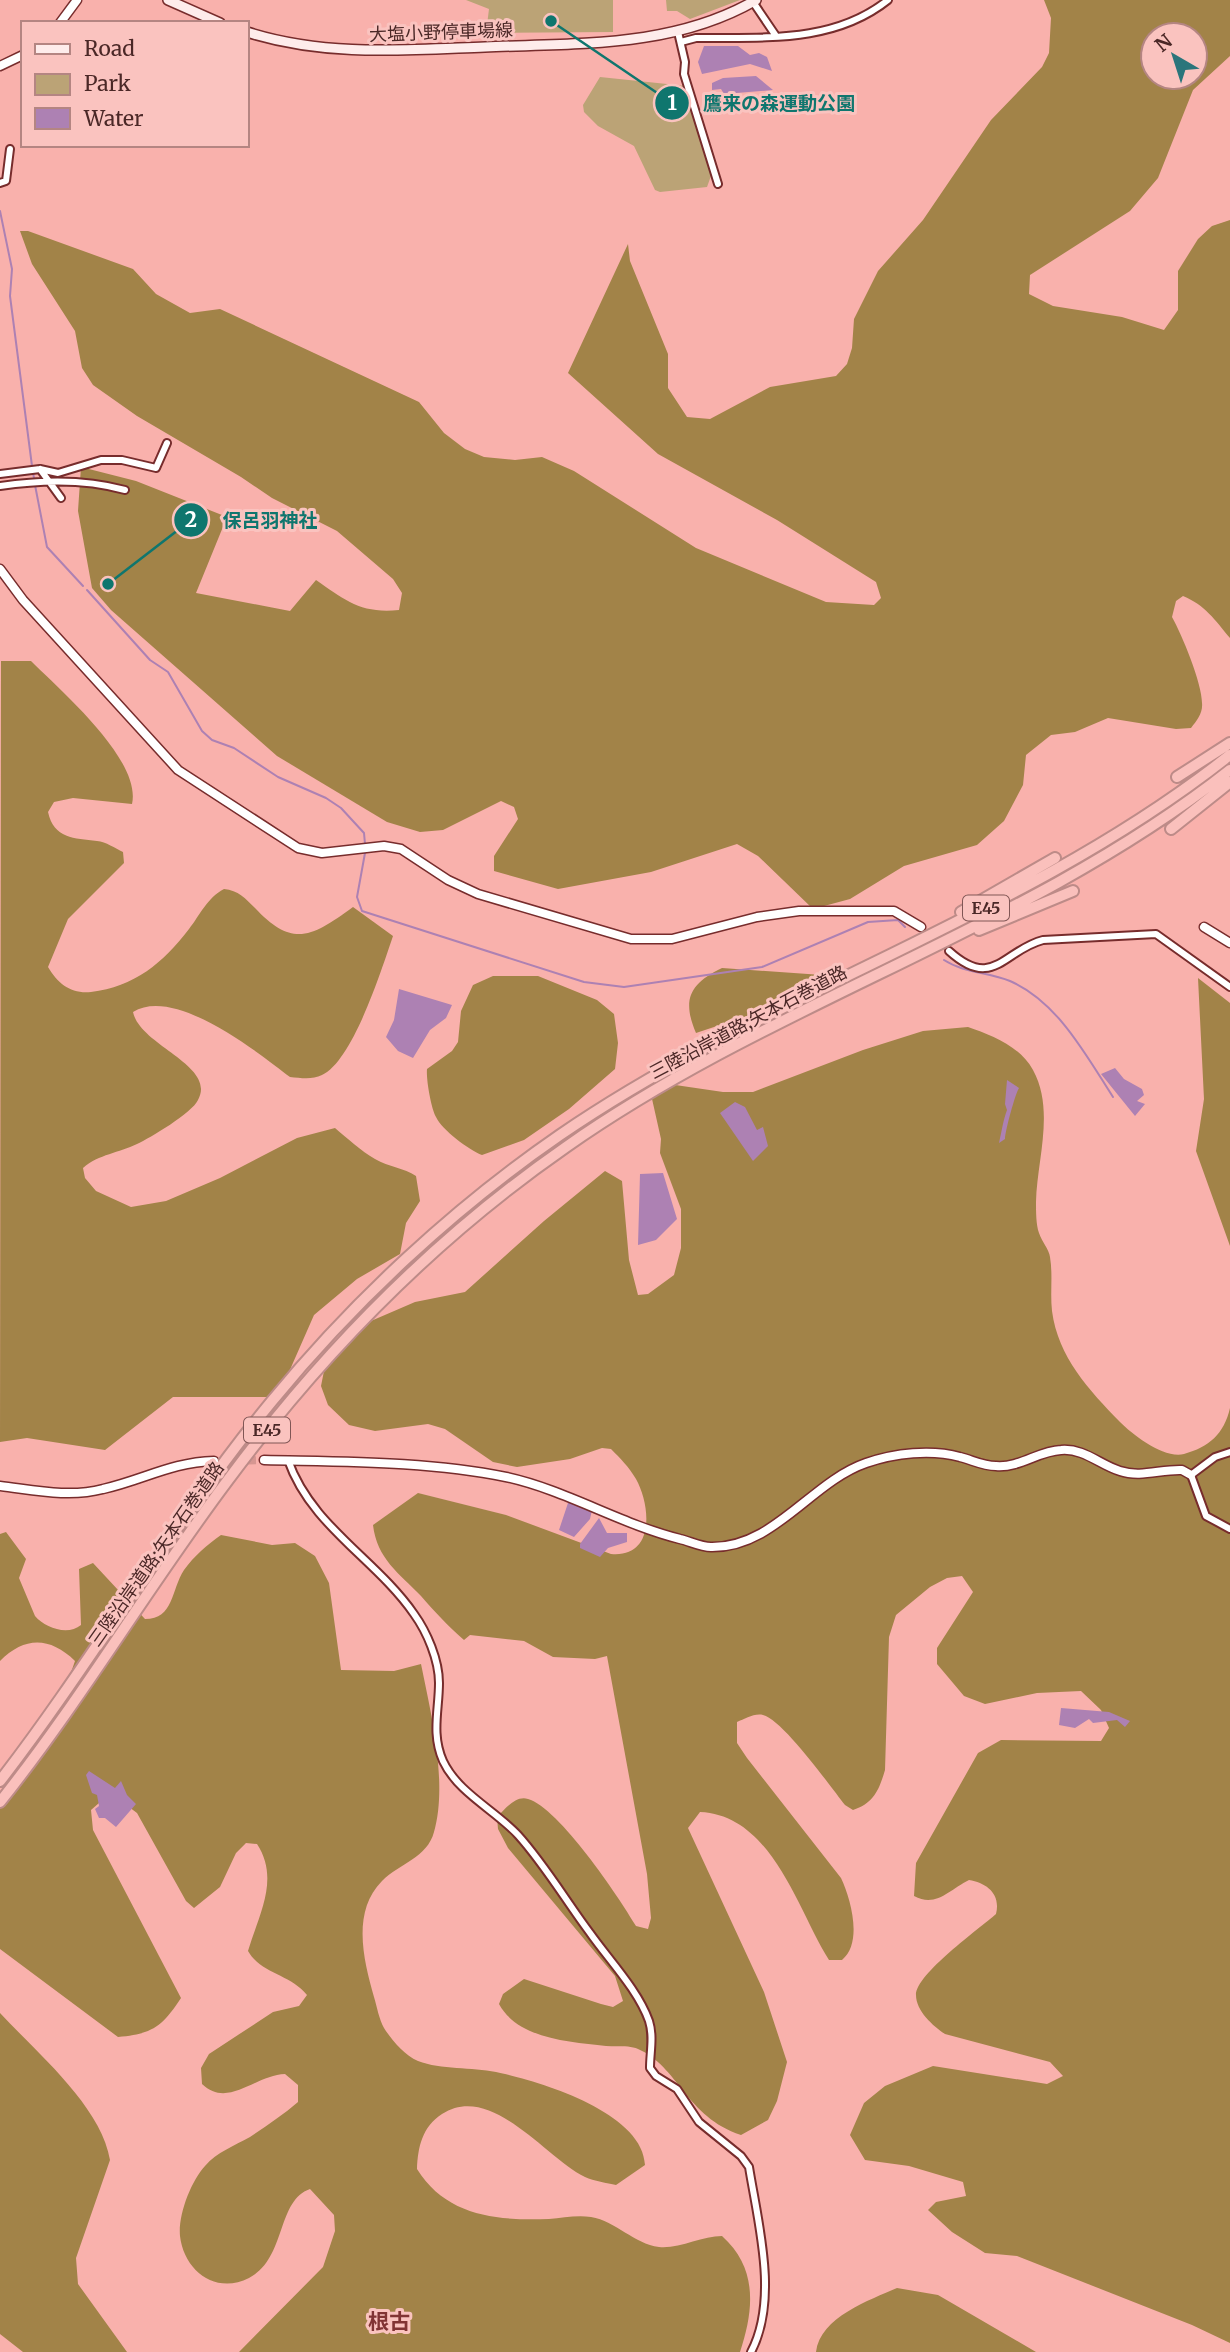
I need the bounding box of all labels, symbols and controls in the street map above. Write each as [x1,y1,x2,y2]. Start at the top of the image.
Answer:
street label: 大塩小野停車場線 [369,18,513,46]
legend [21,21,248,147]
north arrow [1139,21,1209,91]
text: N [1150,29,1177,57]
text: Road [84,35,135,62]
text: Park [84,70,131,97]
callout: 鷹来の森運動公園 [654,83,869,123]
text: 1 [667,89,677,116]
text: 鷹来の森運動公園 [703,91,855,115]
text: Water [83,105,143,132]
callout: 保呂羽神社 [173,500,331,540]
text: 2 [185,506,197,533]
text: 保呂羽神社 [222,508,318,532]
road number: E45 [963,896,1009,920]
street label: 三陸沿岸道路;矢本石巻道路 [645,960,851,1084]
road number: E45 [244,1418,290,1442]
street label: 三陸沿岸道路;矢本石巻道路 [83,1457,229,1651]
district label: 根古 [368,2308,410,2335]

